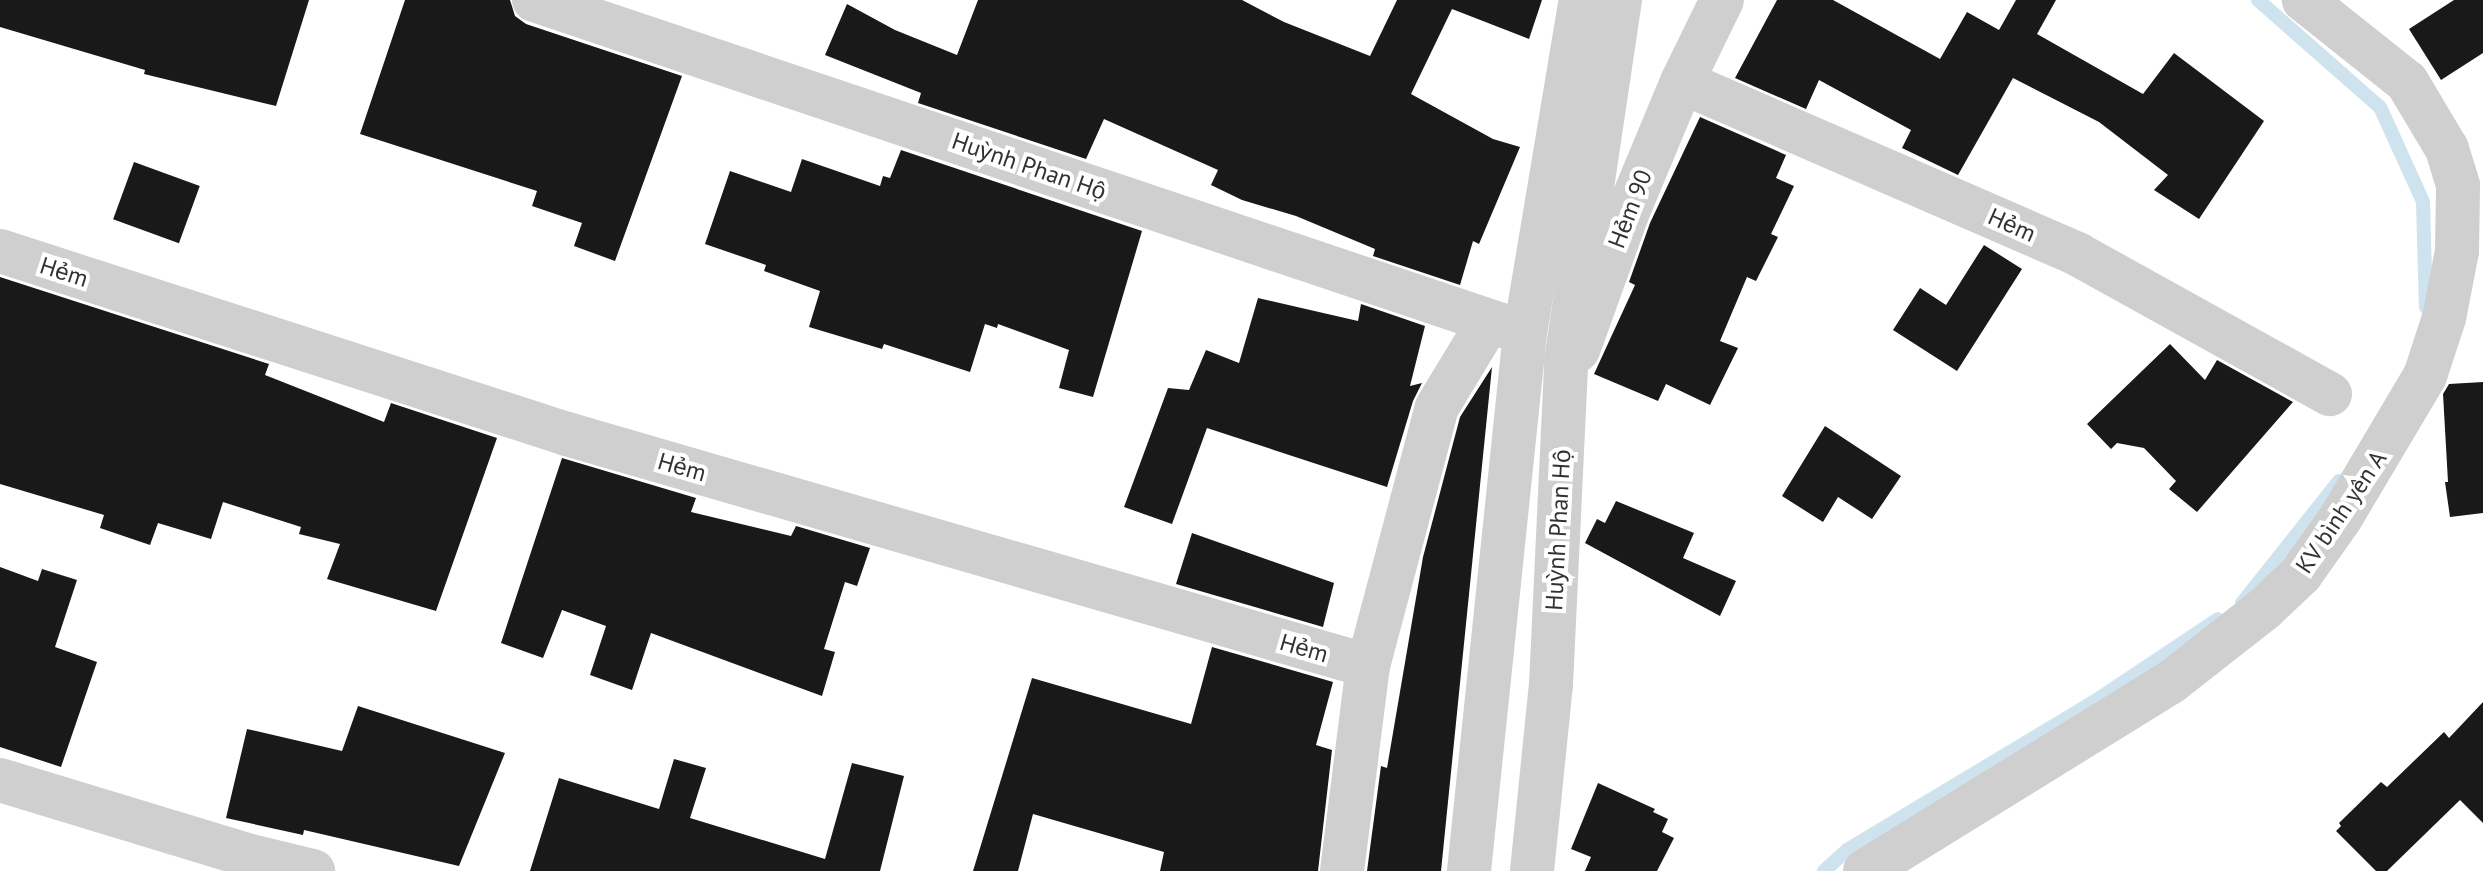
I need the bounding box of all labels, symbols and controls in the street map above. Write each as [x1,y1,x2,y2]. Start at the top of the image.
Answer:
street label: Huỳnh Phan Hộ [948,126,1110,206]
street label: Hẻm 90 [1602,166,1658,252]
street label: Hẻm [1984,202,2040,248]
street label: Hẻm [36,251,92,293]
street label: KV bình yên A [2289,444,2393,580]
street label: Hẻm [654,446,710,488]
street label: Huỳnh Phan Hộ [1539,449,1577,611]
street label: Hẻm [1276,627,1332,669]

